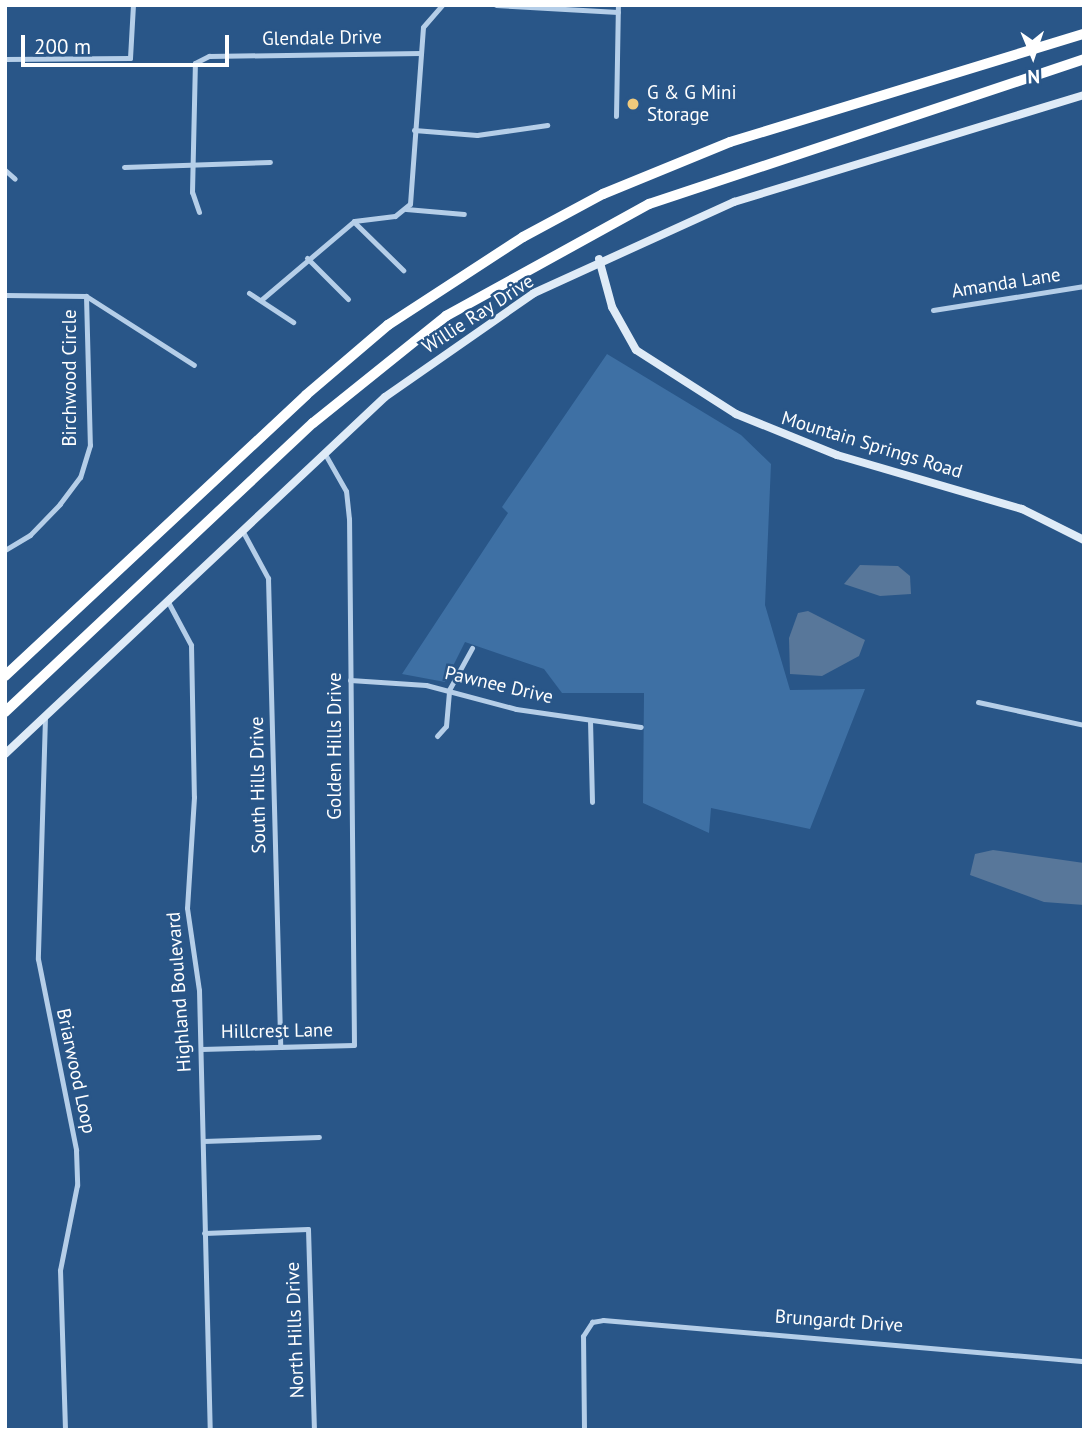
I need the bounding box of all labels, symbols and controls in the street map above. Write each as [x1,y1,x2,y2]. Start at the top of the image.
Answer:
scale bar [24,21,233,65]
north arrow [998,21,1068,91]
street label: Glendale Drive [262,26,382,50]
text: 200 m [34,33,91,60]
text: N [1027,65,1040,89]
place label: G & G Mini Storage [647,82,737,126]
marker: G & G Mini Storage [625,96,641,112]
street label: Amanda Lane [950,263,1062,303]
street label: Willie Ray Drive [418,269,538,359]
street label: Birchwood Circle [59,309,81,447]
street label: Mountain Springs Road [779,407,965,483]
street label: Pawnee Drive [443,661,555,709]
street label: Golden Hills Drive [324,672,346,820]
street label: South Hills Drive [245,716,271,854]
street label: Highland Boulevard [162,911,196,1073]
street label: Briarwood Loop [52,1006,100,1136]
street label: Hillcrest Lane [221,1019,333,1043]
street label: North Hills Drive [281,1261,309,1399]
street label: Brungardt Drive [774,1305,904,1337]

